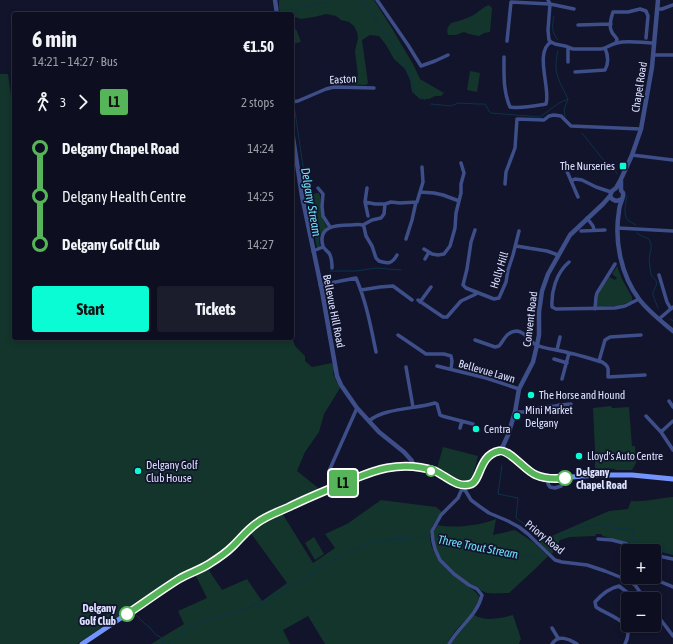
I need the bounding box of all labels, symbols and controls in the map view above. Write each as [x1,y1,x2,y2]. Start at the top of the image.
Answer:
text: 6 min [32,26,77,52]
text: €1.50 [243,38,274,55]
text: 14:21 – 14:27 · Bus [32,54,118,69]
street label: Chapel Road [629,61,649,113]
street label: Easton [329,72,357,86]
icon: walk [32,91,54,113]
icon: forward [72,91,94,113]
text: L1 [108,94,120,110]
text: 3 [60,95,66,110]
text: 2 stops [241,95,274,110]
text: Delgany Chapel Road [62,140,179,157]
text: 14:24 [247,141,274,156]
place label: The Nurseries [560,160,615,172]
marker: The Nurseries [618,161,628,171]
water label: Delgany Stream [298,166,324,238]
text: Delgany Health Centre [62,188,186,205]
text: 14:25 [247,189,274,204]
text: Delgany Golf Club [62,236,160,253]
text: 14:27 [247,237,274,252]
street label: Holly Hill [488,250,510,290]
street label: Bellevue Hill Road [321,273,347,349]
button: Start [32,286,149,332]
button: Tickets [157,286,274,332]
street label: Convent Road [521,291,539,347]
street label: Bellevue Lawn [457,357,517,385]
place label: The Horse and Hound [539,389,625,401]
marker: The Horse and Hound [526,390,536,400]
place label: Mini Market Delgany [525,404,573,429]
marker: Mini Market Delgany [512,411,522,421]
place label: Centra [484,423,511,435]
marker: Centra [471,424,481,434]
place label: Lloyd's Auto Centre [587,450,663,462]
marker: Lloyd's Auto Centre [574,451,584,461]
place label: Delgany Golf Club House [146,459,198,484]
unlabelled marker [425,465,437,477]
marker: Delgany Golf Club House [133,466,143,476]
place label: Delgany Chapel Road [576,466,627,491]
line badge: L1 [325,470,361,496]
marker: Delgany Chapel Road [557,470,573,486]
text: L1 [337,475,349,491]
street label: Priory Road [523,518,567,556]
water label: Three Trout Stream [437,532,520,562]
map controls [621,544,661,632]
button: + [621,544,661,584]
button: − [621,592,661,632]
place label: Delgany Golf Club [79,602,116,627]
marker: Delgany Golf Club [119,606,135,622]

